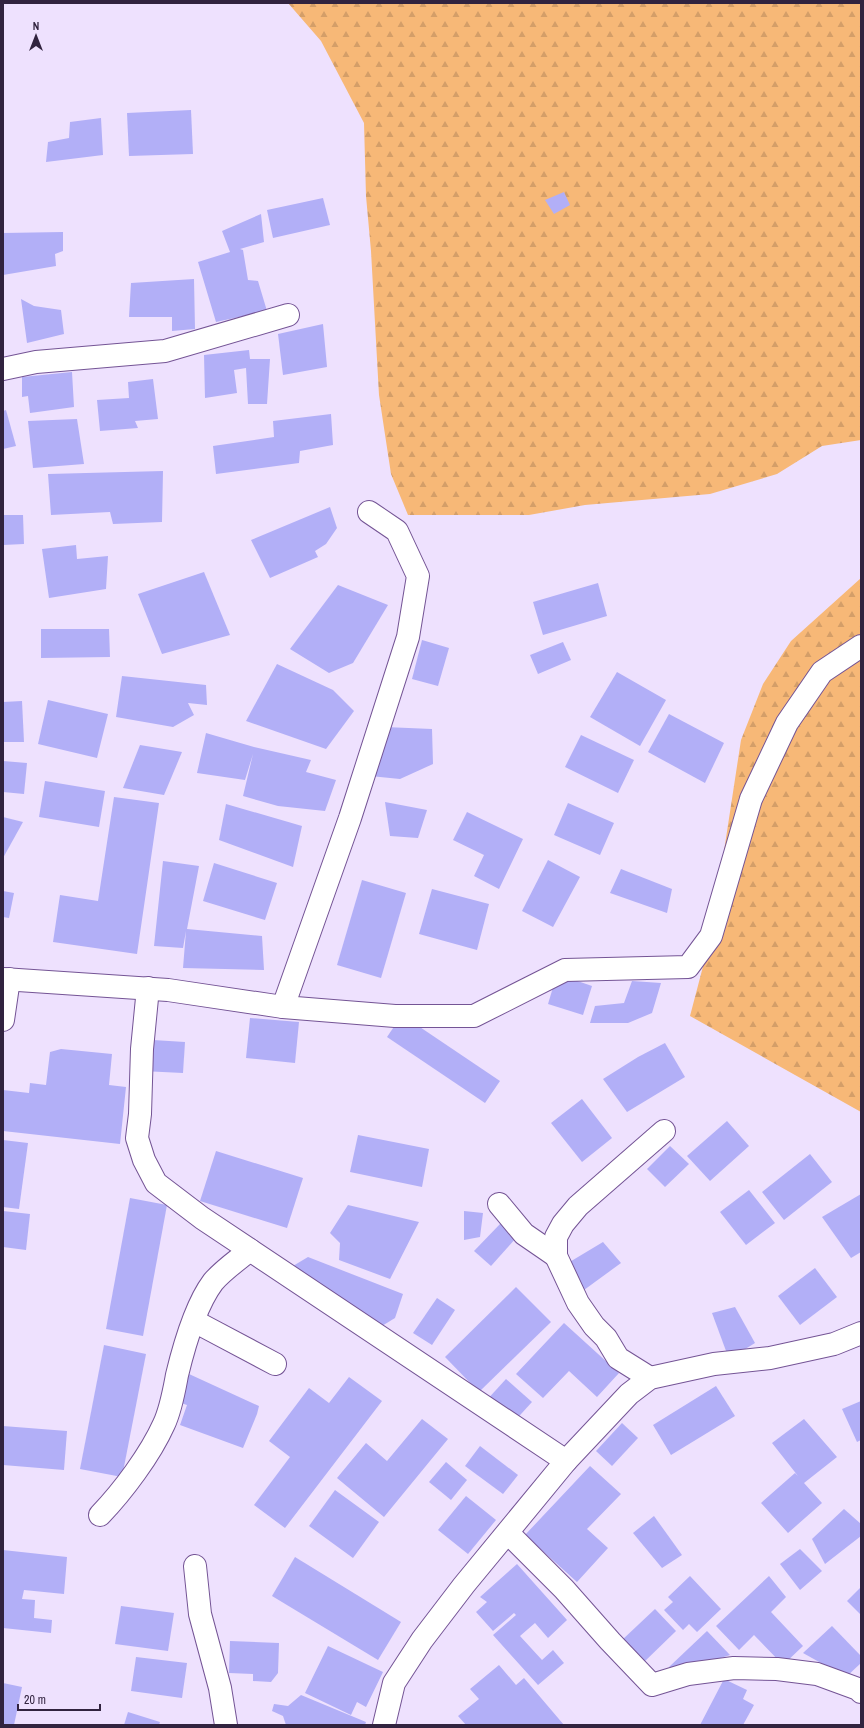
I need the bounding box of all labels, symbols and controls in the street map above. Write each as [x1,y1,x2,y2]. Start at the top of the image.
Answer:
north arrow [16,16,56,56]
text: N [33,19,39,33]
scale bar [18,1686,100,1712]
text: 20 m [24,1692,46,1708]

